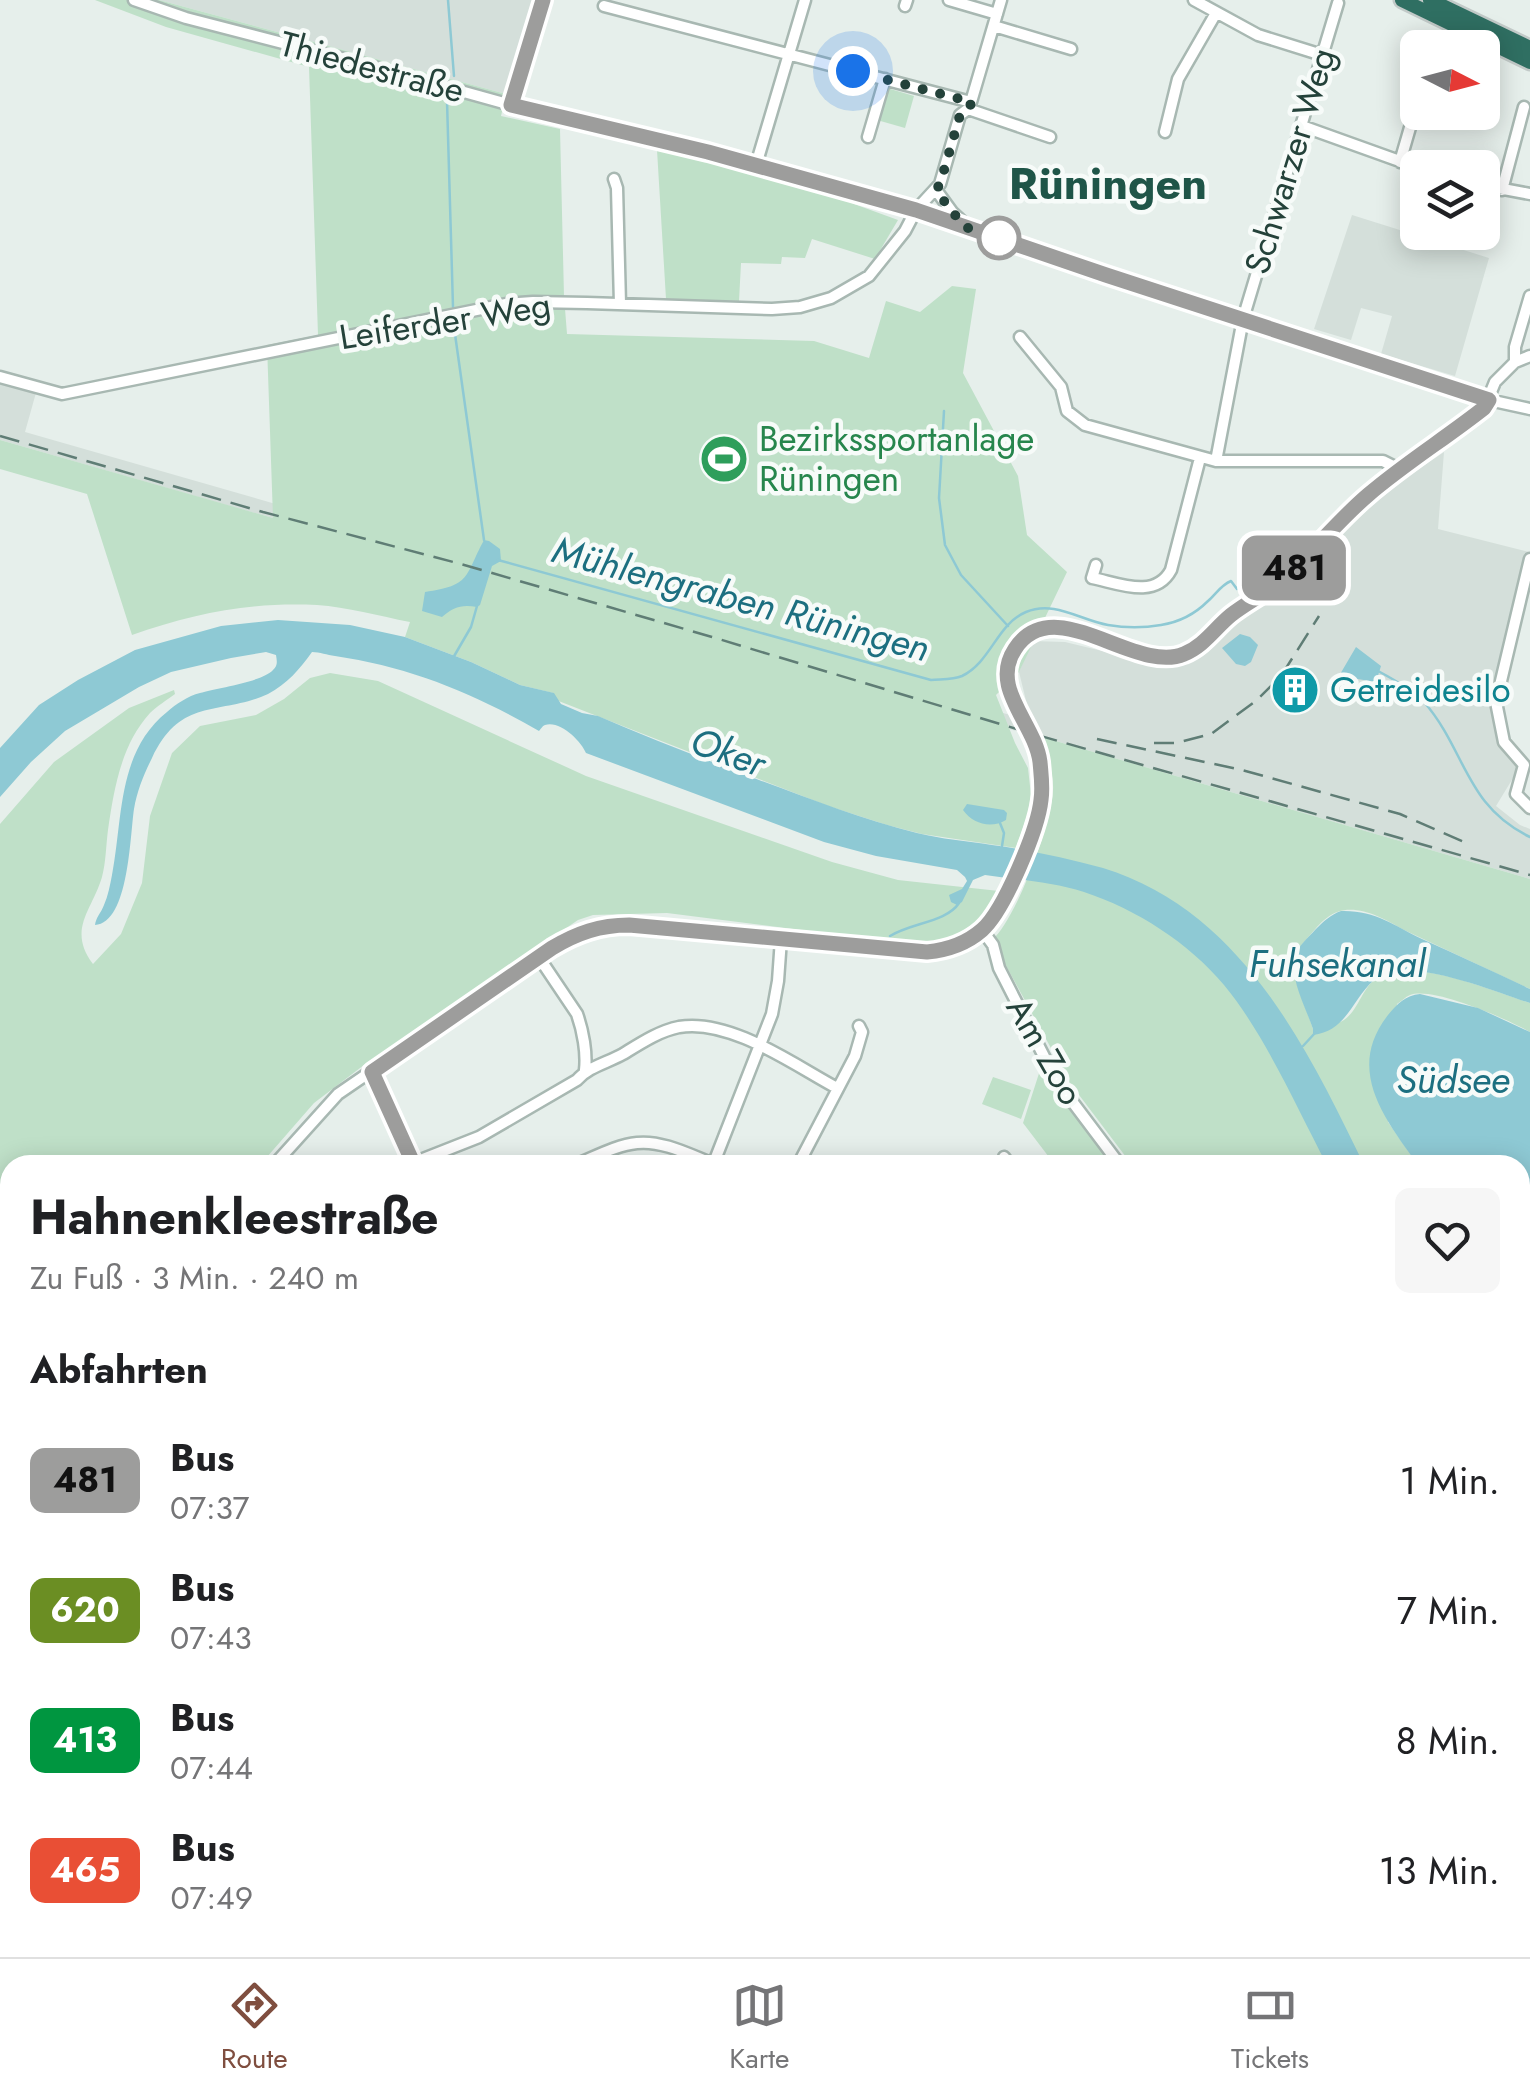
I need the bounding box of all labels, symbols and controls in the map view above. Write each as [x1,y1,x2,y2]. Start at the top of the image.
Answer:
street label: Thiedestraße [274,18,470,116]
north arrow [1400,30,1500,130]
map controls [1400,30,1500,250]
street label: Schwarzer Weg [1232,42,1348,280]
your location [828,46,878,96]
button: layers [1400,150,1500,250]
district label: Rüningen [1009,151,1207,216]
unlabelled marker [978,217,1020,259]
street label: Leiferder Weg [336,280,554,362]
place label: Bezirkssportanlage Rüningen [759,414,1034,504]
sports icon: Bezirkssportanlage Rüningen [698,433,750,485]
water label: Mühlengraben Rüningen [546,522,936,675]
line badge: 481 [1236,536,1352,600]
text: 481 [1262,543,1326,593]
building icon: Getreidesilo [1269,664,1321,716]
place label: Getreidesilo [1330,665,1511,715]
water label: Oker [683,713,776,791]
water label: Fuhsekanal [1249,936,1427,991]
street label: Am Zoo [994,988,1096,1114]
water label: Südsee [1396,1052,1510,1107]
text: Hahnenkleestraße [30,1183,438,1252]
button: heart [1395,1188,1500,1293]
text: Zu Fuß · 3 Min. · 240 m [30,1255,359,1301]
text: Abfahrten [30,1342,208,1397]
text: Bus [170,1430,234,1485]
text: 1 Min. [1399,1453,1500,1508]
text: 481 [53,1455,117,1505]
text: 07:37 [170,1485,249,1531]
text: Bus [170,1560,234,1615]
text: 7 Min. [1397,1583,1500,1638]
text: 620 [50,1585,120,1635]
text: 07:43 [170,1615,252,1661]
text: Bus [170,1690,234,1745]
text: 8 Min. [1396,1713,1500,1768]
text: 413 [53,1715,117,1765]
text: 07:44 [170,1745,253,1791]
text: Bus [170,1820,235,1875]
text: 13 Min. [1379,1843,1500,1898]
text: 465 [50,1845,120,1895]
text: 07:49 [170,1875,253,1921]
tab: Route [221,1978,288,2079]
tab: Karte [729,1978,789,2079]
tab: Tickets [1231,1978,1309,2079]

